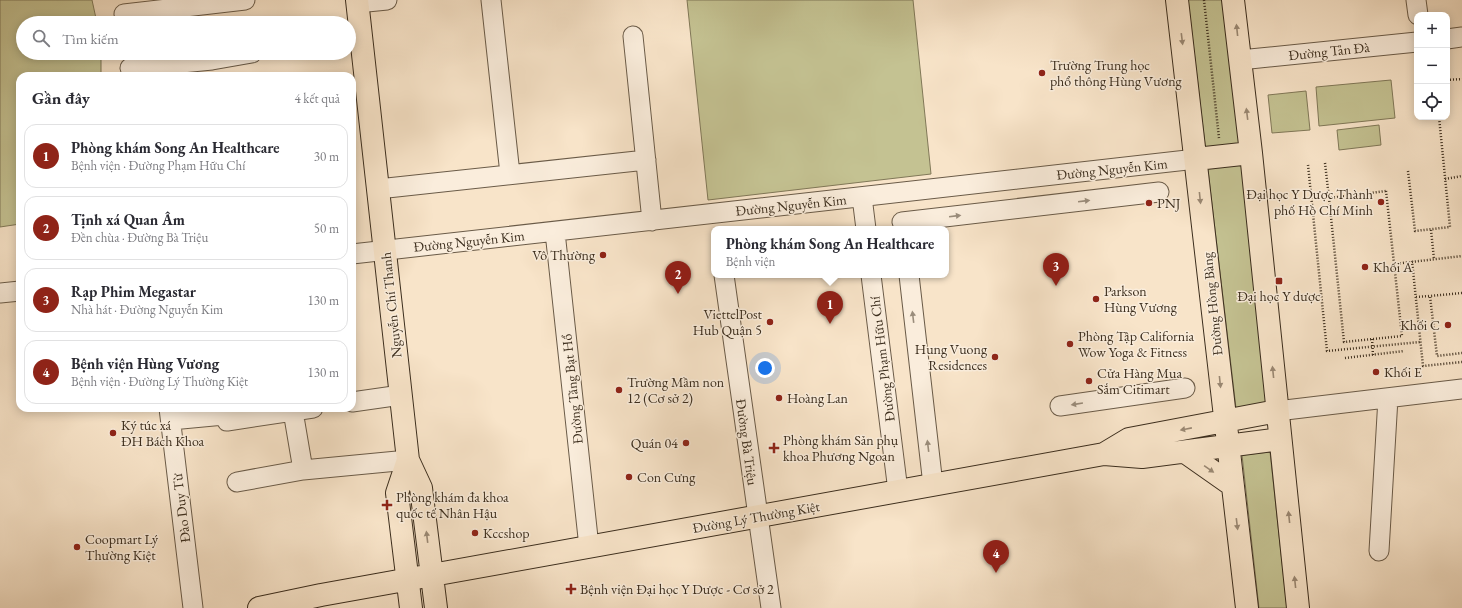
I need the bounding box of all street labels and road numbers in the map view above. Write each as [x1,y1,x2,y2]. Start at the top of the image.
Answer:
street label: Đường Tản Đà [1287,38,1371,64]
street label: Đường Nguyễn Kim [1056,154,1169,184]
street label: Đường Nguyễn Kim [735,190,848,220]
street label: Đường Nguyễn Kim [413,226,526,256]
street label: Nguyễn Chí Thanh [377,251,405,359]
street label: Đường Hồng Bàng [1198,251,1226,356]
street label: Đường Phạm Hữu Chí [865,295,899,423]
street label: Đường Tăng Bạt Hổ [557,333,587,445]
street label: Đường Bà Triệu [732,398,762,487]
street label: Đào Duy Từ [168,472,194,544]
street label: Đường Lý Thường Kiệt [691,497,822,537]

